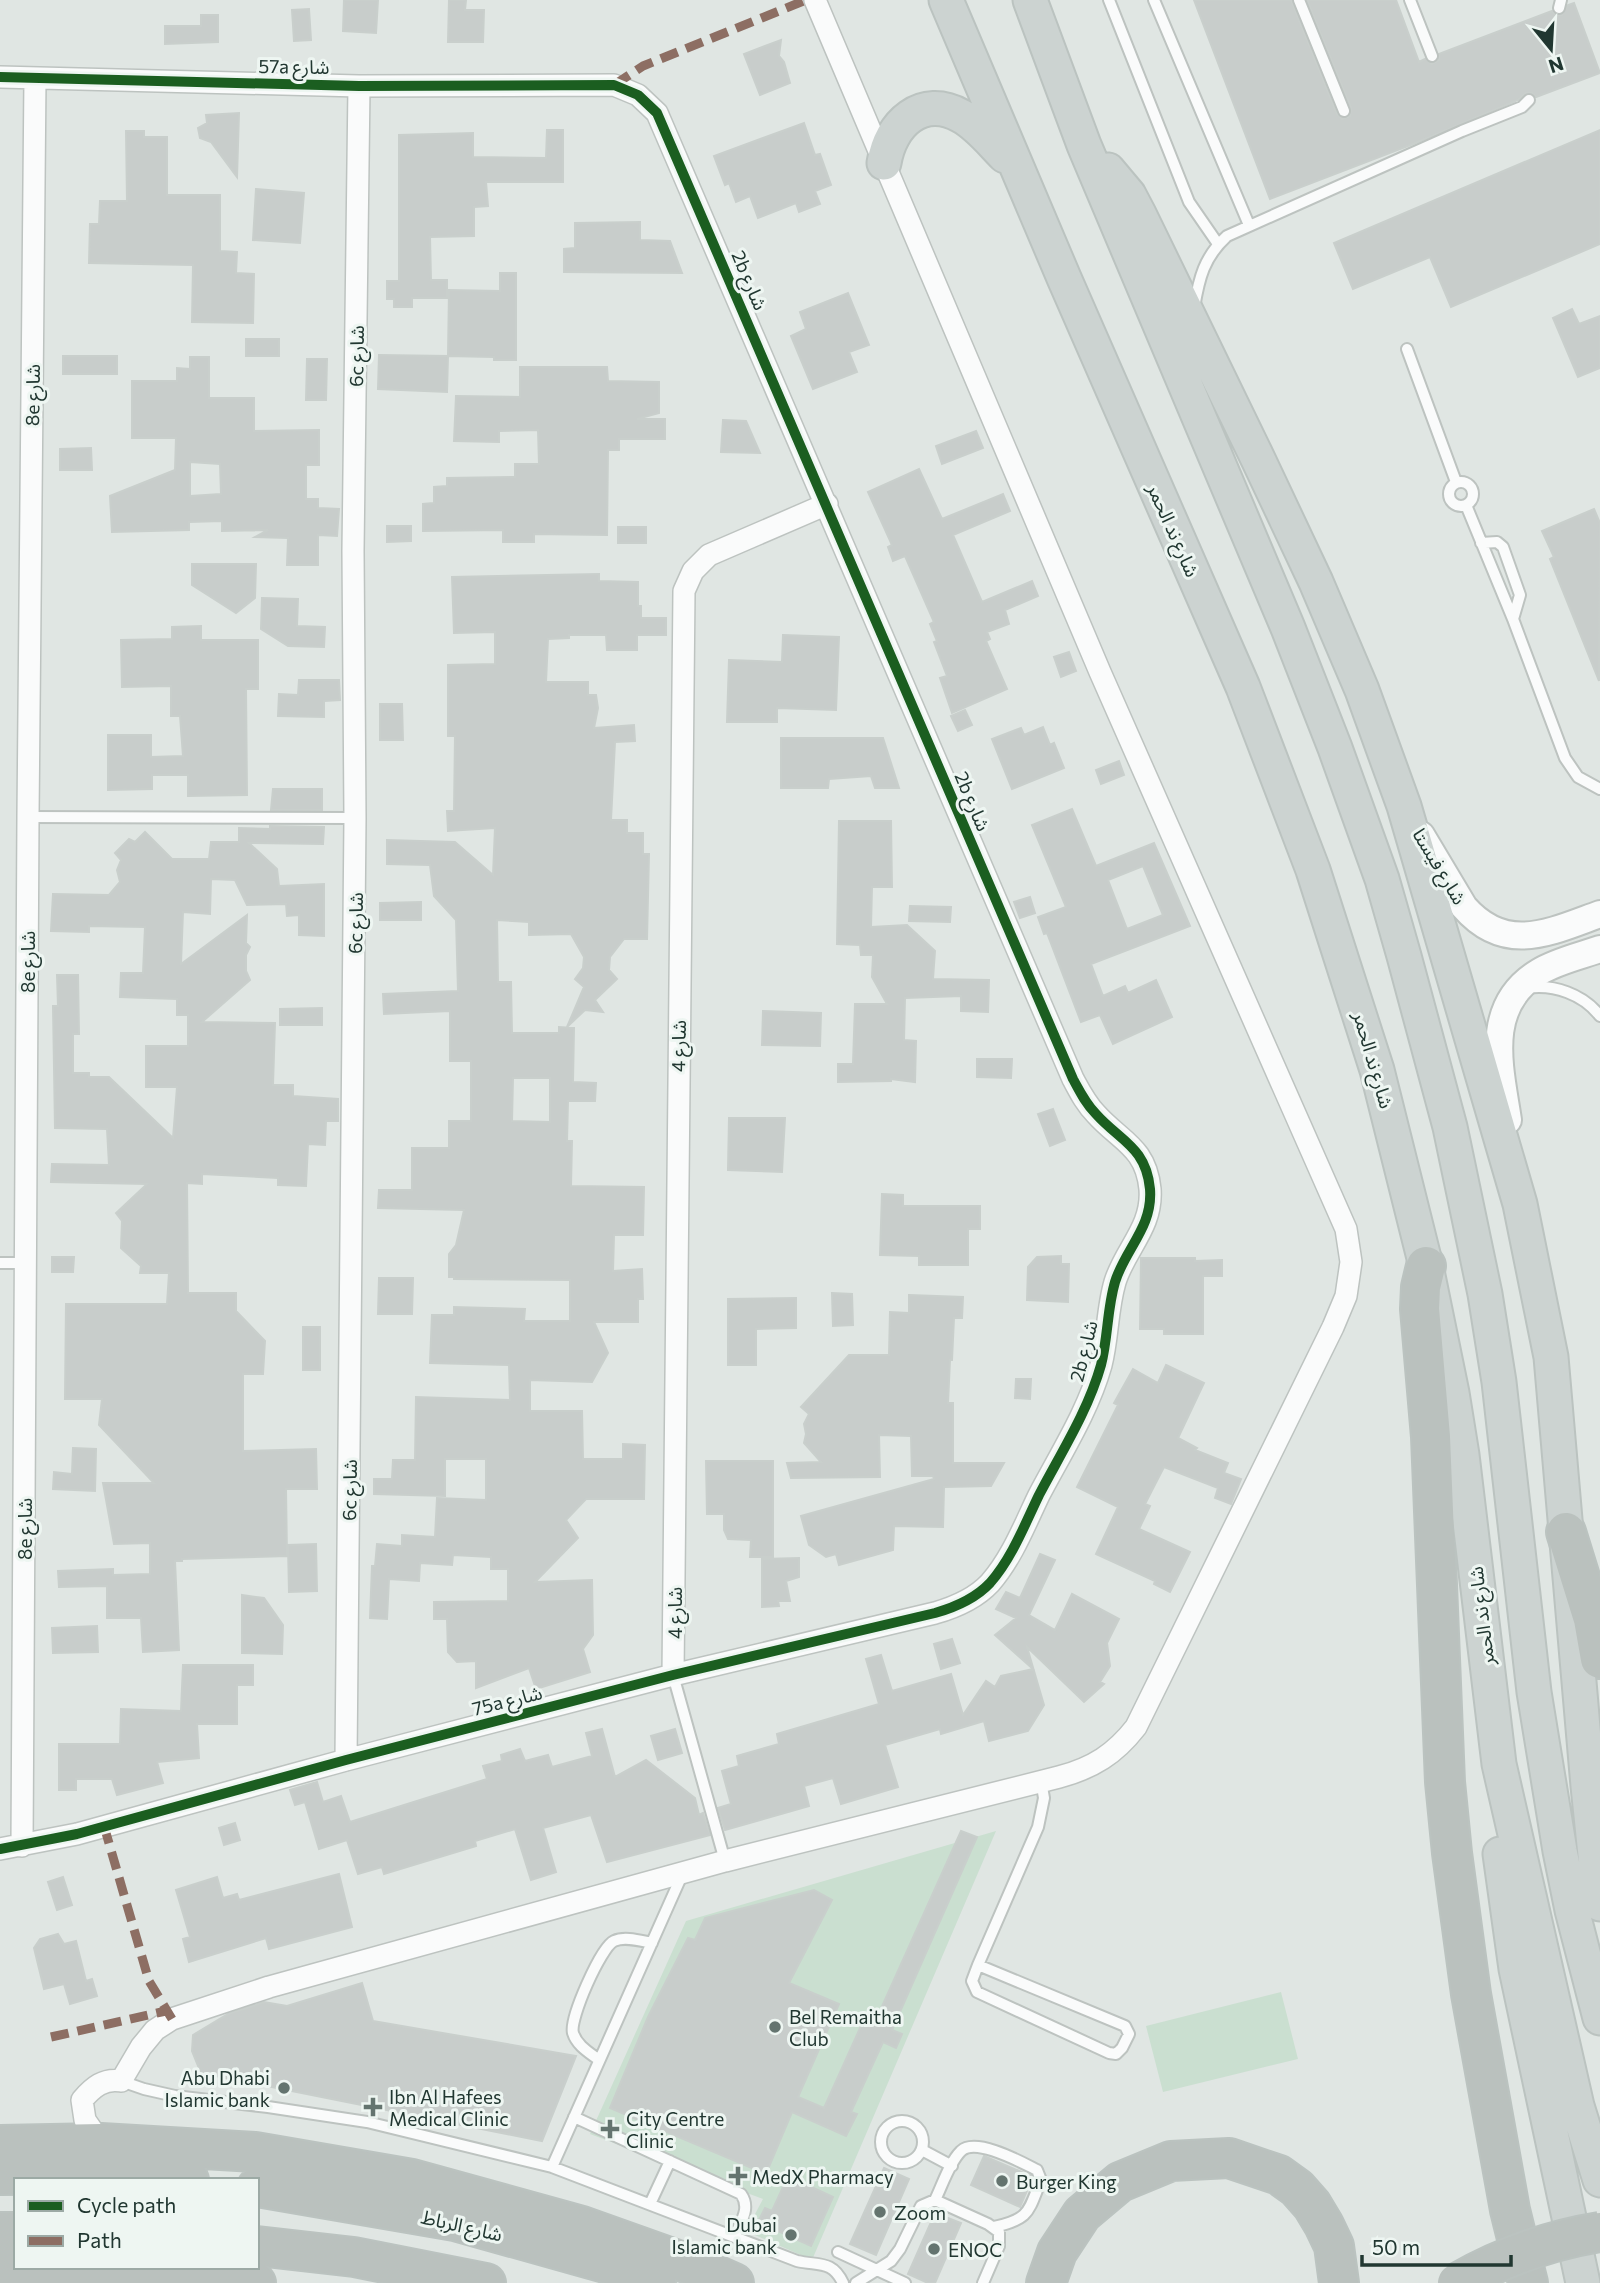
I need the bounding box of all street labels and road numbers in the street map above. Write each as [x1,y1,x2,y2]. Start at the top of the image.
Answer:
street label: 57a شارع [258,54,330,81]
street label: 2b شارع [724,247,773,314]
street label: 6c شارع [344,325,371,387]
street label: 8e شارع [20,364,47,426]
street label: شارع ند الحمر [1140,479,1205,581]
street label: 2b شارع [947,768,996,835]
street label: شارع فيستا [1406,824,1472,910]
street label: 6c شارع [343,892,370,954]
street label: 8e شارع [16,931,42,993]
street label: شارع ند الحمر [1346,1008,1399,1112]
street label: شارع 4 [666,1020,693,1072]
street label: 2b شارع [1064,1318,1105,1385]
street label: 6c شارع [337,1459,364,1521]
street label: 8e شارع [13,1498,39,1560]
street label: شارع ند الحمر [1464,1565,1502,1668]
street label: شارع 4 [663,1587,689,1639]
street label: 75a شارع [470,1680,545,1723]
street label: شارع الرباط [418,2204,505,2248]

